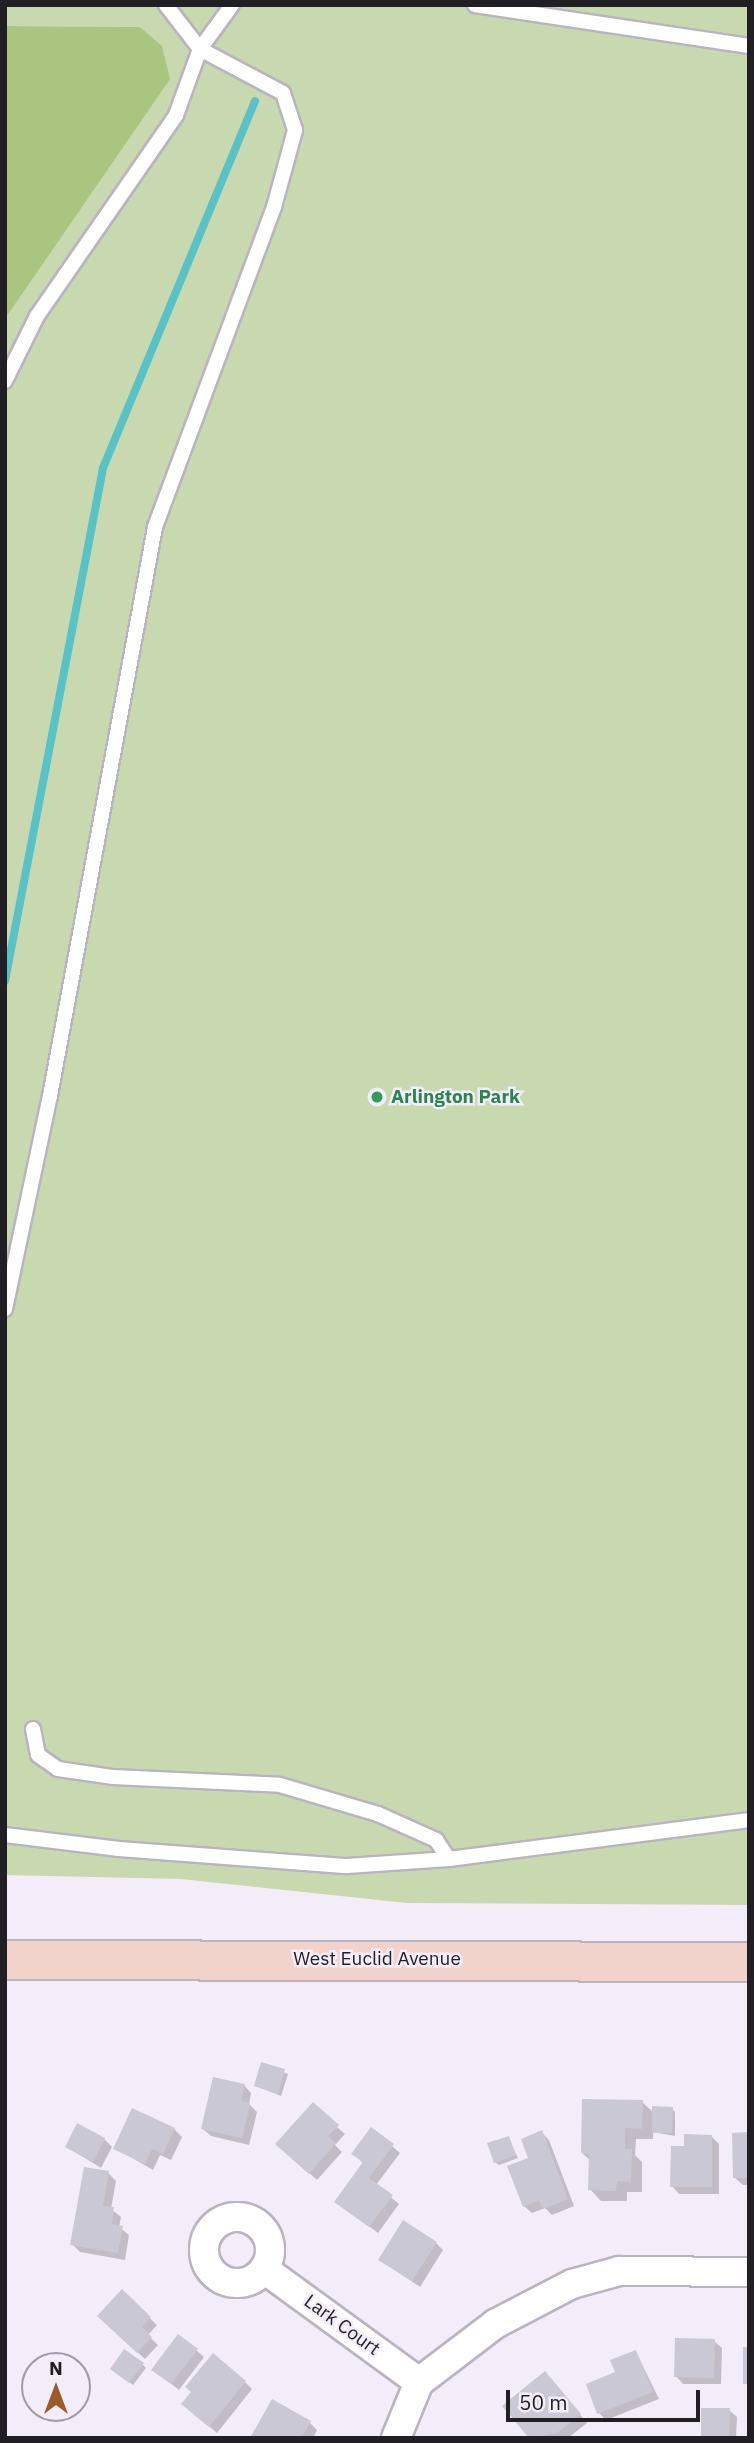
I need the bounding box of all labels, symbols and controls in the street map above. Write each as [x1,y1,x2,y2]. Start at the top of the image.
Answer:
place label: Arlington Park [391,1086,520,1108]
marker: Arlington Park [369,1089,385,1105]
street label: West Euclid Avenue [293,1948,461,1970]
street label: Lark Court [300,2290,384,2360]
north arrow [21,2352,91,2422]
text: N [49,2356,63,2380]
scale bar [509,2376,703,2420]
text: 50 m [519,2388,568,2416]

